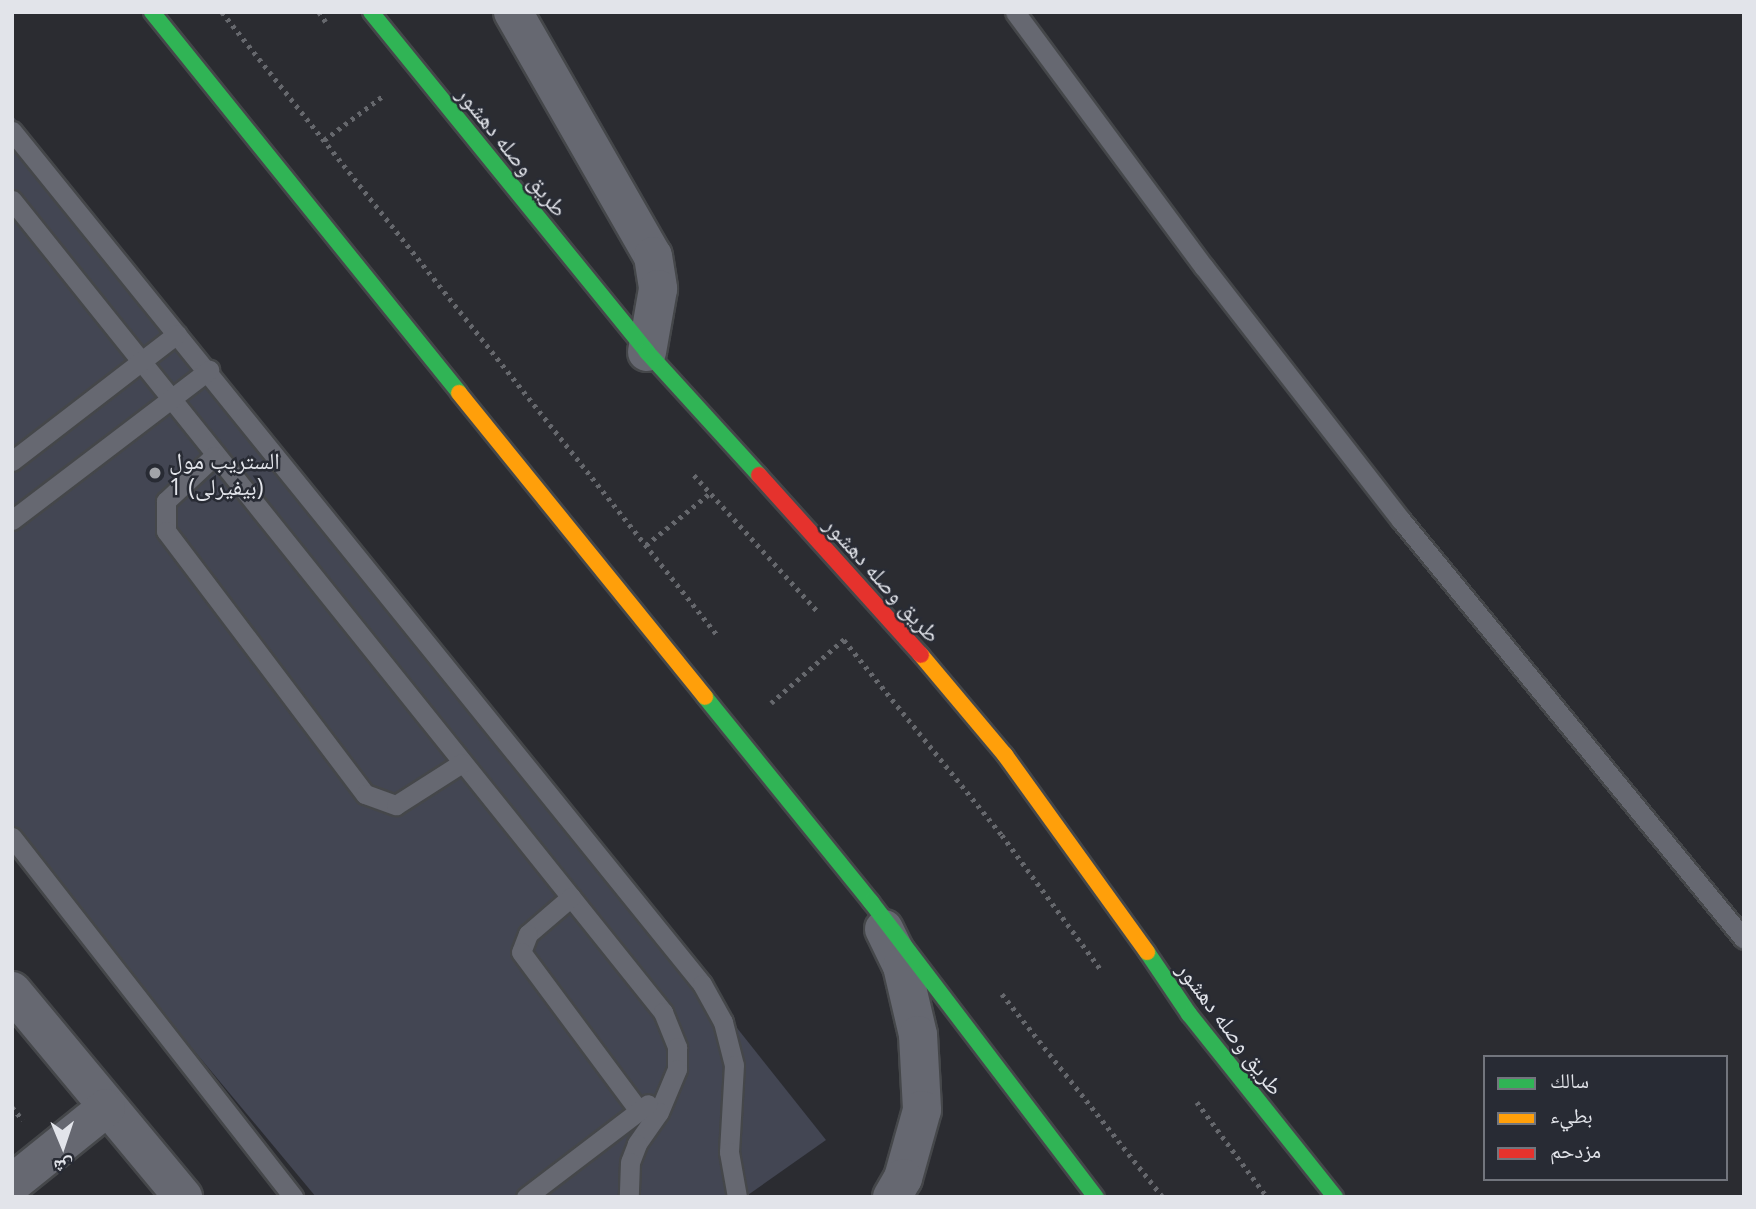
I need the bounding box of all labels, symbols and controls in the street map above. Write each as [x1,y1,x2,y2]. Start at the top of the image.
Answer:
street label: طريق وصله دهشور [452,80,574,222]
place label: الستريب مول 1 (بيفيرلى) [169,446,280,500]
marker: الستريب مول 1 (بيفيرلى) [147,465,163,481]
street label: طريق وصله دهشور [819,510,947,648]
street label: طريق وصله دهشور [1172,956,1290,1100]
legend [1483,1055,1728,1181]
text: سالك [1550,1066,1589,1094]
text: بطيء [1550,1101,1593,1129]
north arrow [28,1111,98,1181]
text: مزدحم [1550,1136,1601,1164]
text: ش [53,1154,74,1180]

